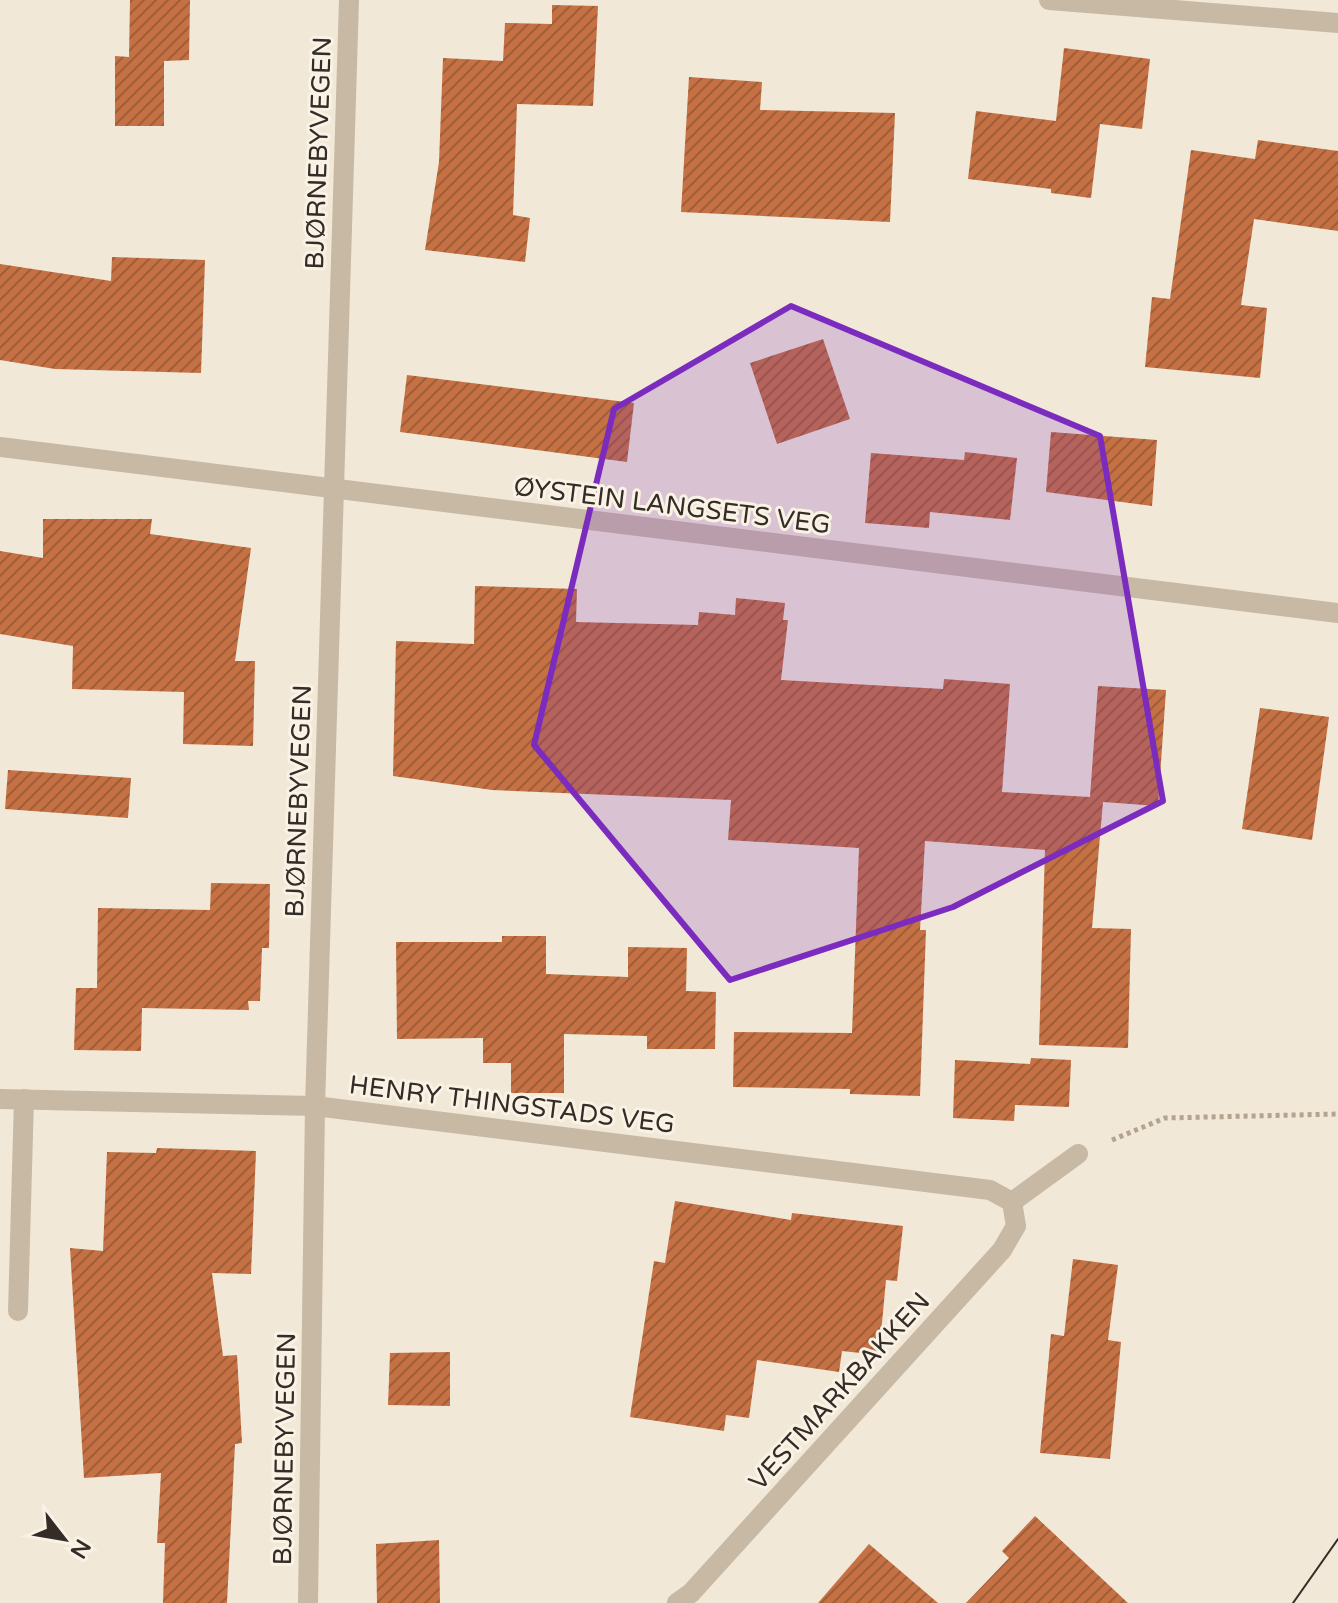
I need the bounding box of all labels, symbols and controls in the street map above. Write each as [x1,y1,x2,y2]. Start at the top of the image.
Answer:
street label: BJØRNEBYVEGEN [299,36,338,270]
street label: ØYSTEIN LANGSETS VEG [512,471,832,540]
street label: BJØRNEBYVEGEN [279,684,318,918]
street label: HENRY THINGSTADS VEG [348,1069,676,1140]
street label: VESTMARKBAKKEN [742,1286,936,1497]
street label: BJØRNEBYVEGEN [267,1332,302,1566]
north arrow [24,1499,104,1579]
text: N [65,1535,96,1563]

